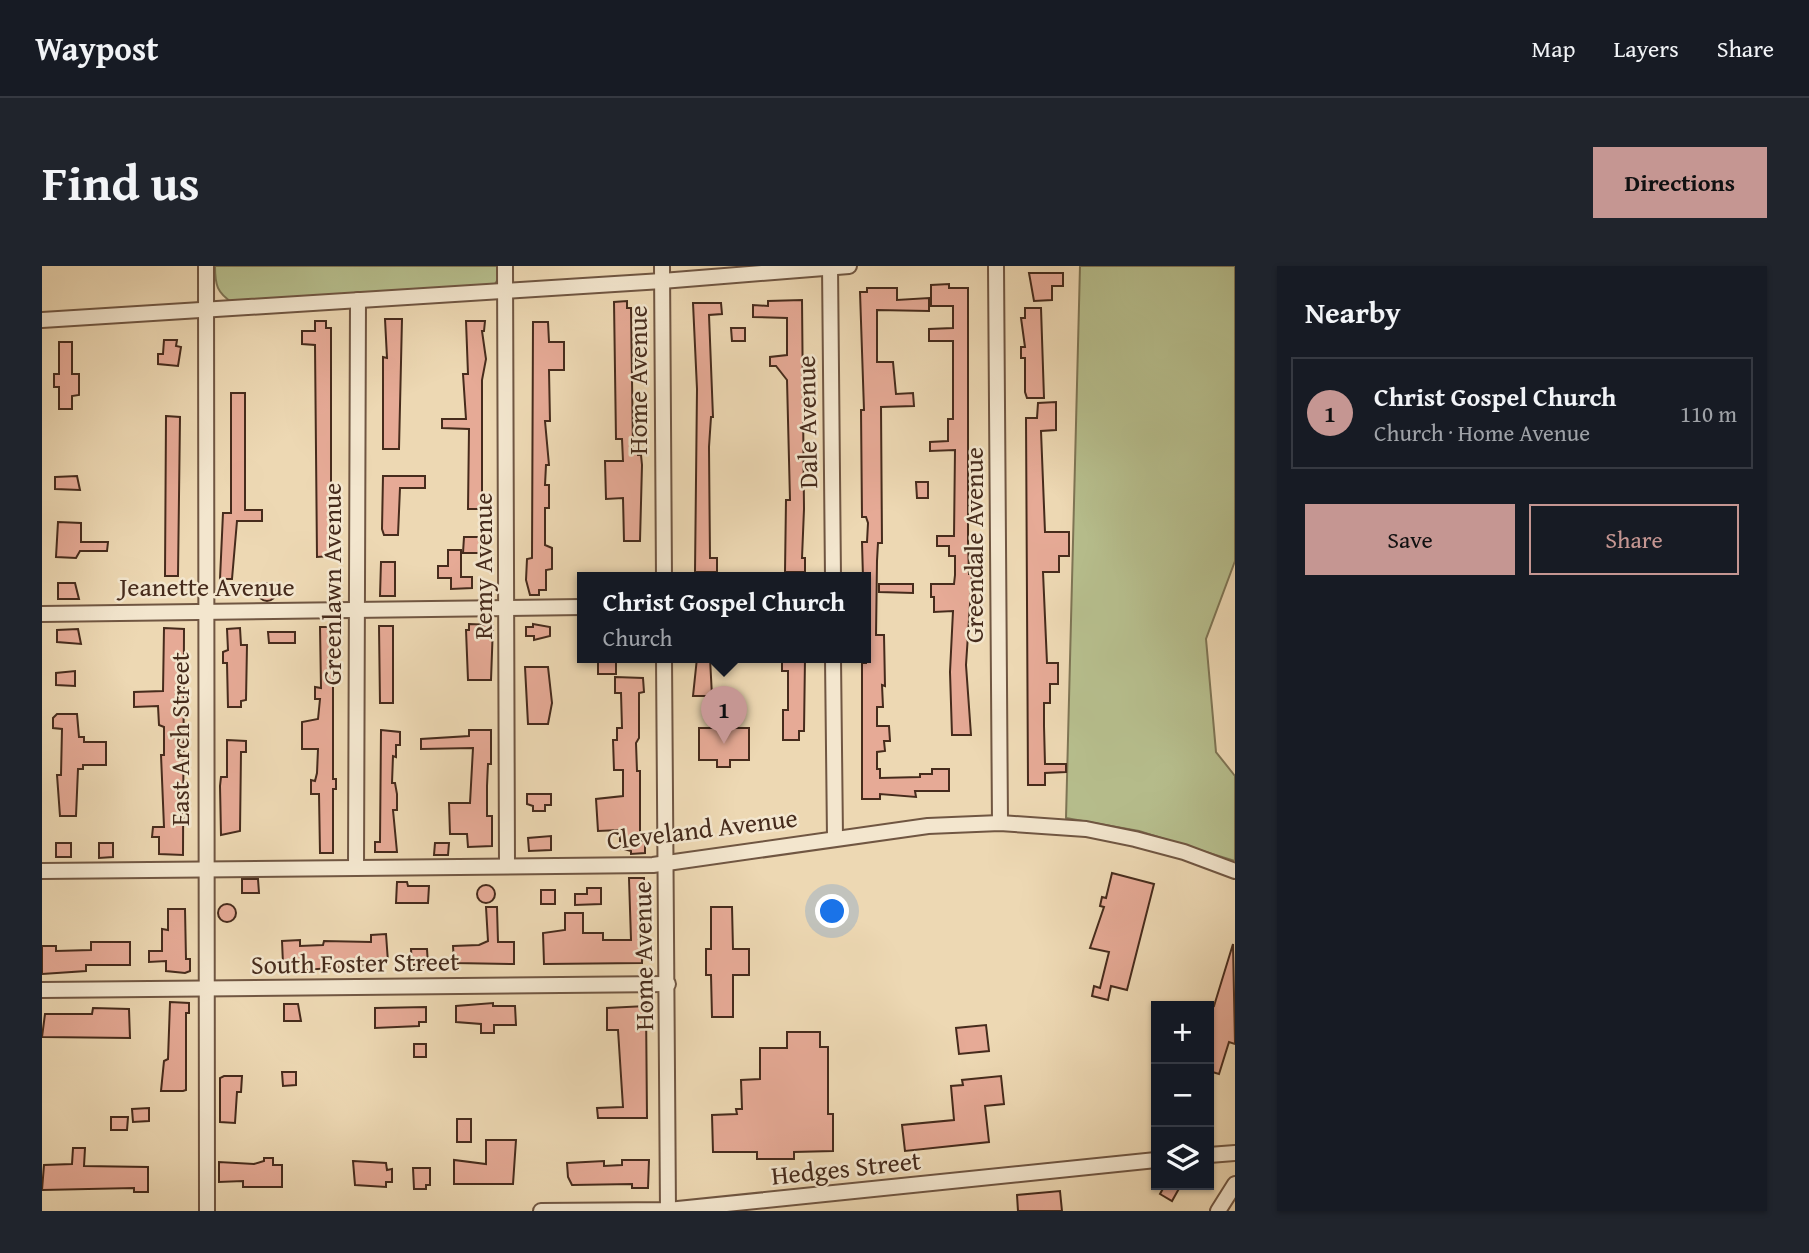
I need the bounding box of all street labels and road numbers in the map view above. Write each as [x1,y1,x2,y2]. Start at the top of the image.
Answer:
street label: Home Avenue [618,305,657,455]
street label: Dale Avenue [786,355,827,489]
street label: Greendale Avenue [954,447,993,643]
street label: Greenlawn Avenue [312,483,351,685]
street label: Remy Avenue [463,493,502,639]
street label: Jeanette Avenue [116,567,295,606]
street label: East Arch Street [160,652,199,826]
street label: Cleveland Avenue [604,797,800,860]
street label: Home Avenue [622,881,663,1031]
street label: South Foster Street [250,941,460,984]
street label: Hedges Street [769,1140,923,1195]

